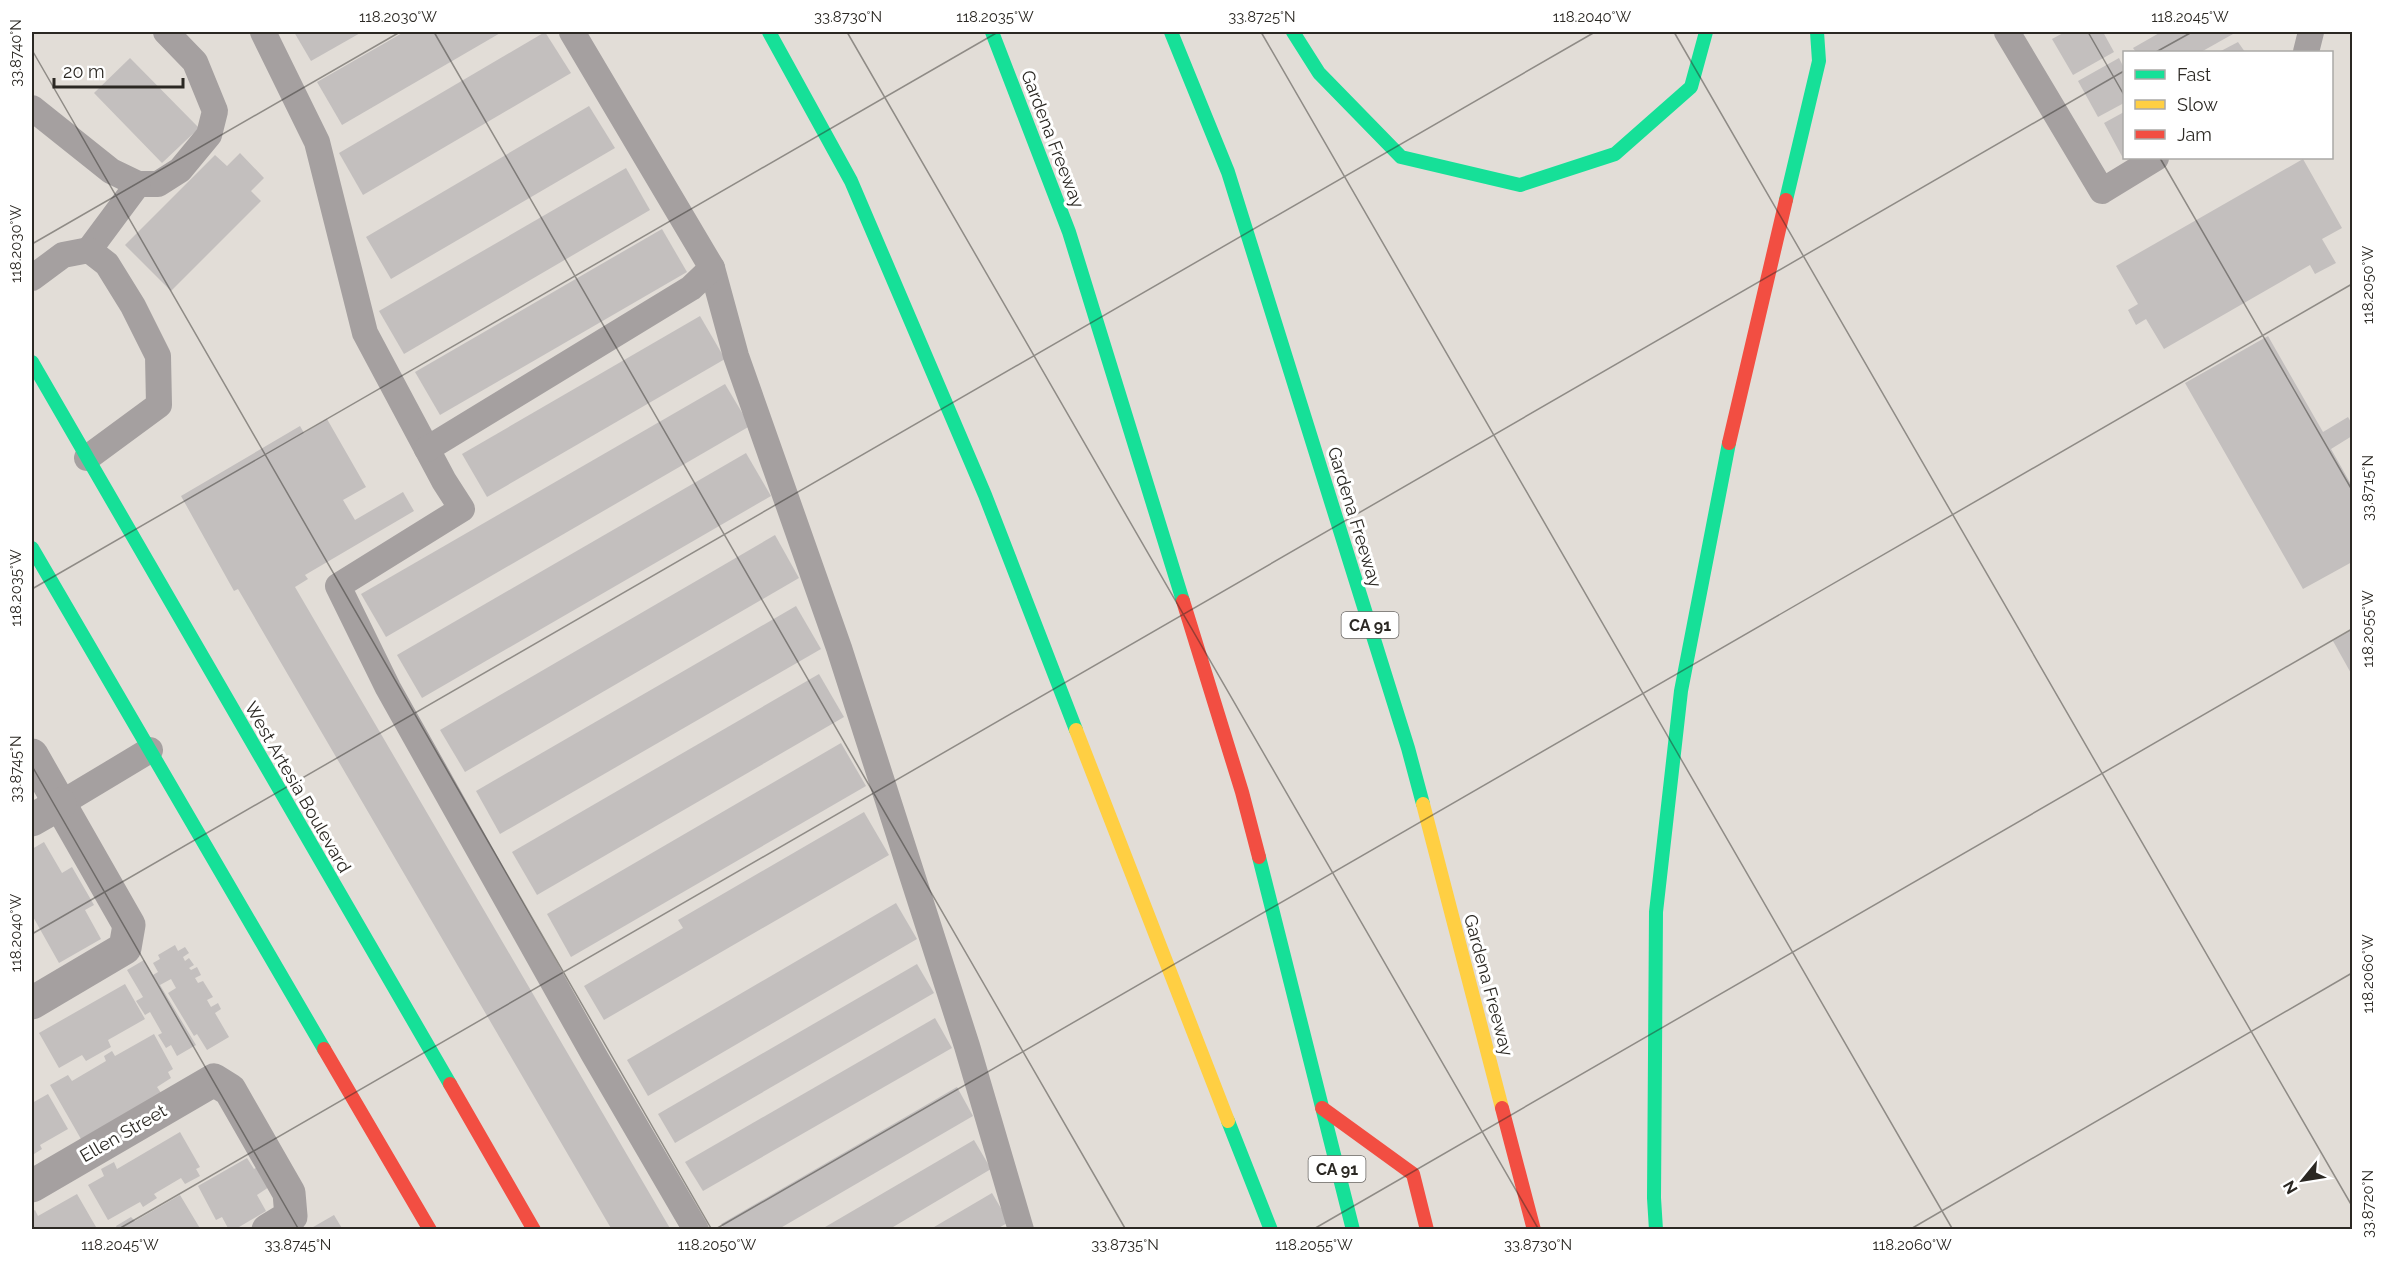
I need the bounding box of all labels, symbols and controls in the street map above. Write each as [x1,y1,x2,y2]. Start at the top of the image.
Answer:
text: 118.2030°W [359,8,437,26]
text: 33.8730°N [814,8,882,26]
text: 118.2035°W [956,8,1034,26]
text: 33.8725°N [1228,8,1296,26]
text: 118.2040°W [1553,8,1631,26]
text: 118.2045°W [2151,8,2229,26]
text: 33.8740°N [7,19,25,87]
scale bar [54,51,183,89]
legend [2123,51,2333,159]
text: 20 m [63,61,105,82]
text: Fast [2177,64,2211,85]
street label: Gardena Freeway [1017,67,1089,211]
text: Slow [2177,94,2218,115]
text: Jam [2177,124,2212,145]
text: 118.2030°W [7,205,25,283]
text: 118.2050°W [2359,246,2377,324]
street label: Gardena Freeway [1324,444,1386,590]
text: 33.8715°N [2359,455,2377,521]
text: 118.2035°W [7,549,25,627]
text: 118.2055°W [2359,590,2377,668]
road number: CA 91 [1342,612,1398,638]
street label: West Artesia Boulevard [240,698,356,876]
text: 33.8745°N [7,736,25,802]
text: 118.2040°W [7,894,25,972]
street label: Gardena Freeway [1460,912,1518,1058]
text: 118.2060°W [2359,934,2377,1014]
street label: Ellen Street [76,1100,170,1166]
north arrow [2273,1150,2333,1210]
road number: CA 91 [1308,1156,1366,1182]
text: 33.8720°N [2359,1170,2377,1238]
text: N [2279,1177,2302,1197]
text: 118.2045°W [81,1236,159,1254]
text: 33.8745°N [265,1236,331,1254]
text: 118.2050°W [678,1236,756,1254]
text: 33.8735°N [1091,1236,1159,1254]
text: 118.2055°W [1275,1236,1353,1254]
text: 33.8730°N [1504,1236,1572,1254]
text: 118.2060°W [1872,1236,1952,1254]

